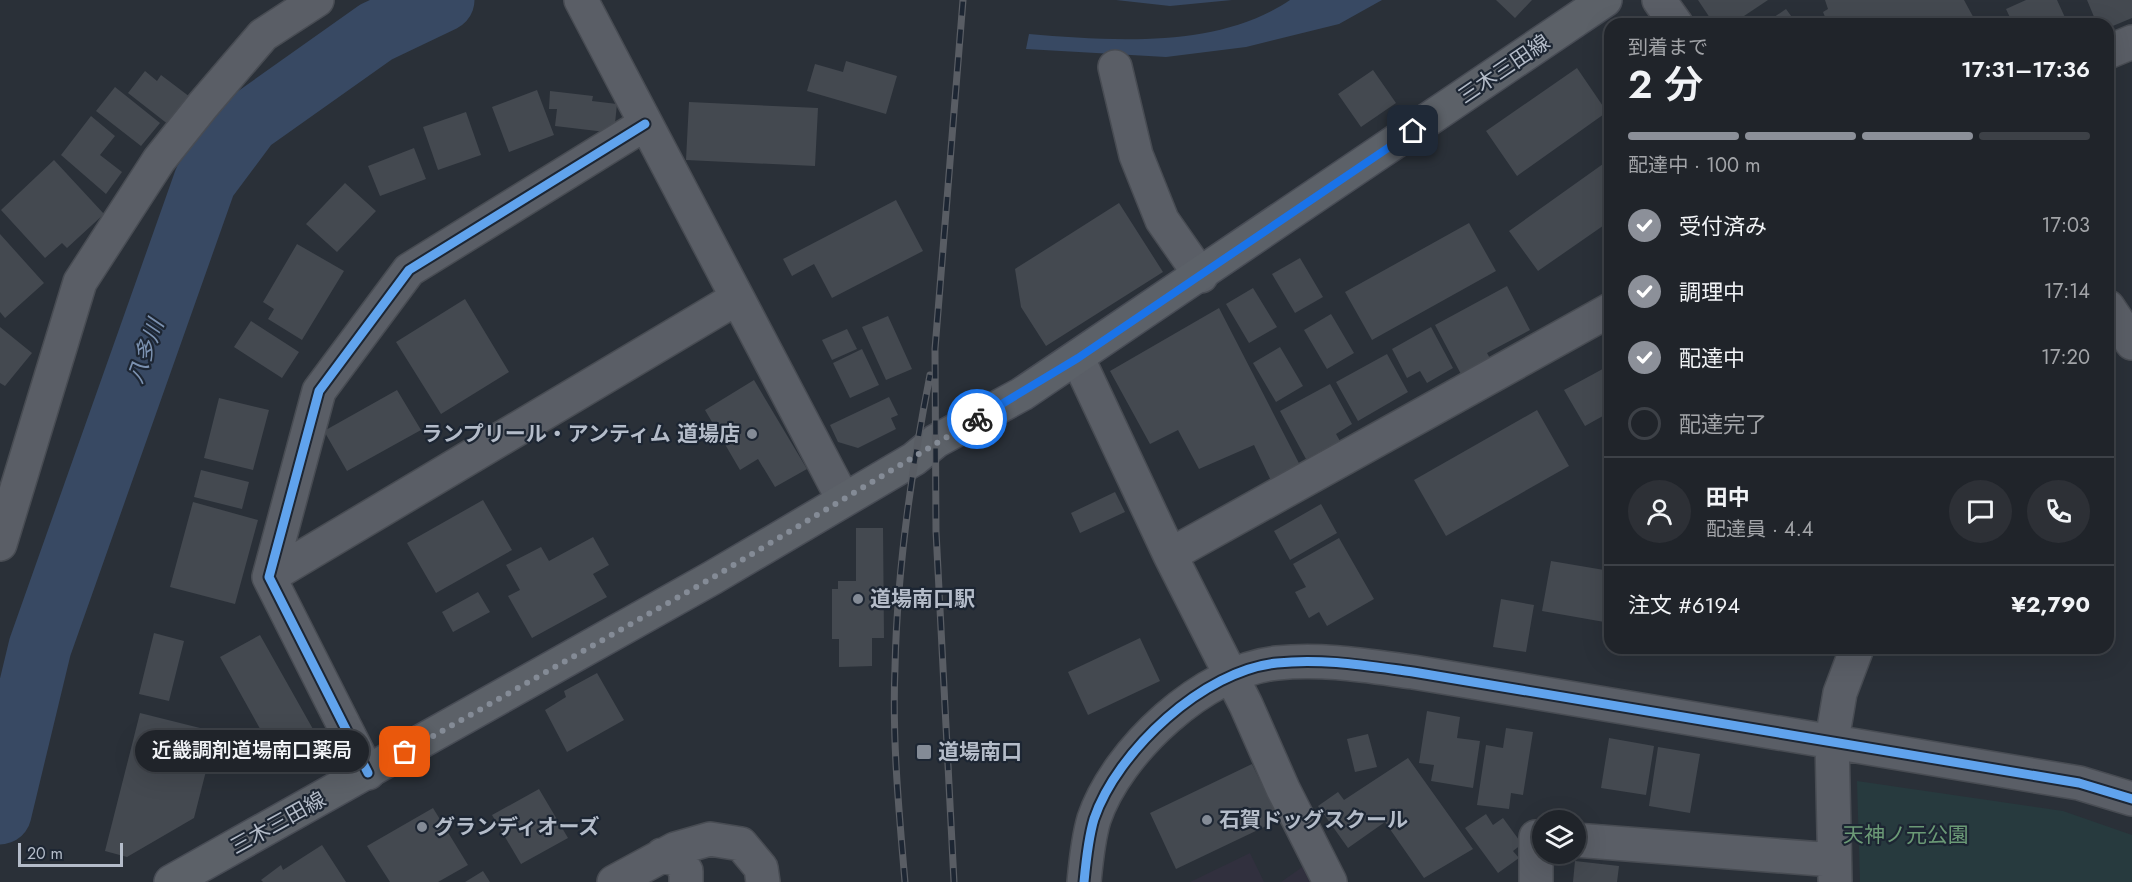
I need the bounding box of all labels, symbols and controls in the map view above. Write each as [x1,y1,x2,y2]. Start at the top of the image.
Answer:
street label: 三木三田線 [1452,27,1556,111]
text: 到着まで [1628,33,1708,62]
text: 17:31–17:36 [1961,53,2090,85]
text: 2 分 [1628,56,1703,113]
pin [1387,105,1438,156]
icon: home [1396,114,1429,147]
text: 配達中 · 100 m [1628,151,1761,180]
icon: check [1628,209,1661,242]
text: 受付済み [1679,210,1767,242]
text: 17:03 [2042,211,2090,240]
icon: check [1628,275,1661,308]
text: 調理中 [1679,276,1745,308]
text: 17:14 [2044,277,2090,306]
water label: 八多川 [119,313,172,387]
icon: check [1628,341,1661,374]
text: 配達中 [1679,342,1745,374]
text: 17:20 [2041,343,2090,372]
courier [947,389,1007,449]
icon: bike [961,403,994,436]
text: 配達完了 [1679,408,1767,440]
place label: ランプリール・アンティム 道場店 [421,419,740,449]
marker: ランプリール・アンティム 道場店 [745,427,759,441]
button: person [1628,480,1691,543]
button: chat [1949,480,2012,543]
button: phone [2027,480,2090,543]
text: 田中 [1706,481,1750,513]
text: 配達員 · 4.4 [1706,515,1813,544]
place label: 道場南口駅 [870,584,975,614]
text: ¥2,790 [2011,588,2090,620]
text: 注文 #6194 [1628,589,1740,621]
marker: 道場南口駅 [851,592,865,606]
pin [379,726,430,777]
callout: 近畿調剤道場南口薬局 [135,731,369,773]
icon: bag [388,735,421,768]
text: 近畿調剤道場南口薬局 [152,736,352,765]
place label: 道場南口 [938,737,1022,767]
marker: 道場南口 [915,743,933,761]
street label: 三木三田線 [225,784,331,862]
place label: 石賀ドッグスクール [1219,805,1408,835]
map controls [1532,810,1586,864]
button: layers [1532,810,1586,864]
place label: グランディオーズ [434,812,599,842]
marker: 石賀ドッグスクール [1200,813,1214,827]
marker: グランディオーズ [415,820,429,834]
park label: 天神ノ元公園 [1843,820,1969,850]
scale bar [18,840,123,868]
text: 20 m [27,842,63,865]

